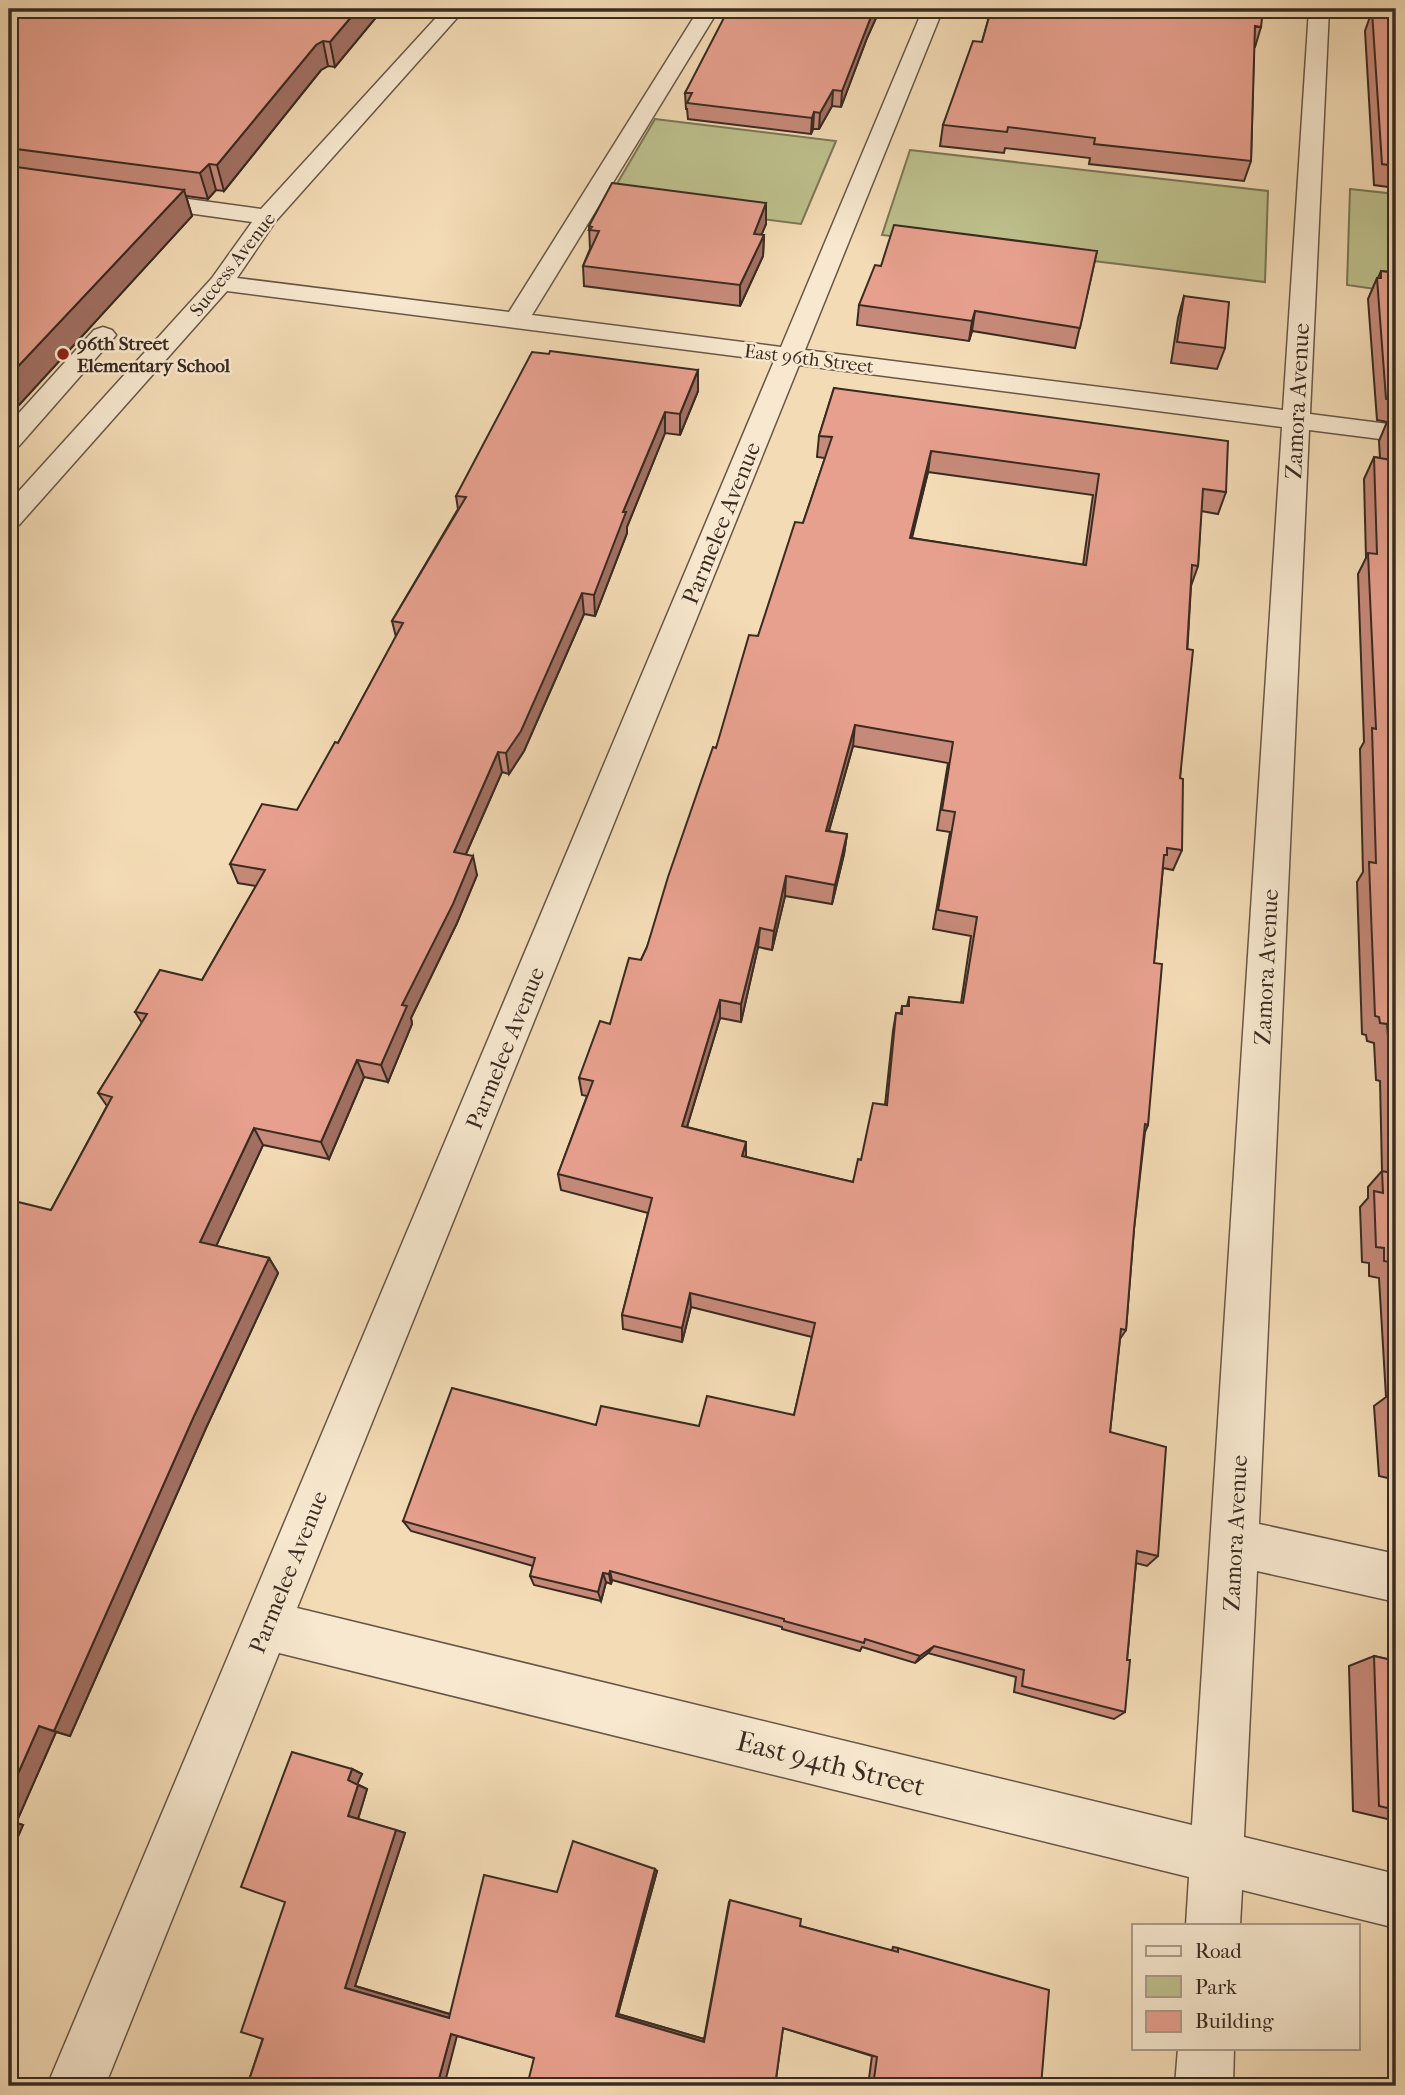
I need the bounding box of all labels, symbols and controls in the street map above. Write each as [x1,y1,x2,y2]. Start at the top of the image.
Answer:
street label: Success Avenue [185,208,280,321]
street label: Zamora Avenue [1280,322,1315,480]
place label: 96th Street Elementary School [76,333,231,377]
street label: East 96th Street [743,340,875,378]
marker: 96th Street Elementary School [55,346,71,362]
street label: Parmelee Avenue [677,438,766,608]
street label: Zamora Avenue [1249,888,1284,1046]
street label: Parmelee Avenue [461,963,550,1133]
street label: Zamora Avenue [1218,1454,1253,1612]
street label: Parmelee Avenue [244,1487,333,1657]
street label: East 94th Street [733,1724,928,1803]
legend [1132,1924,1360,2050]
text: Road [1195,1939,1242,1963]
text: Park [1195,1975,1237,1999]
text: Building [1195,2009,1274,2033]

